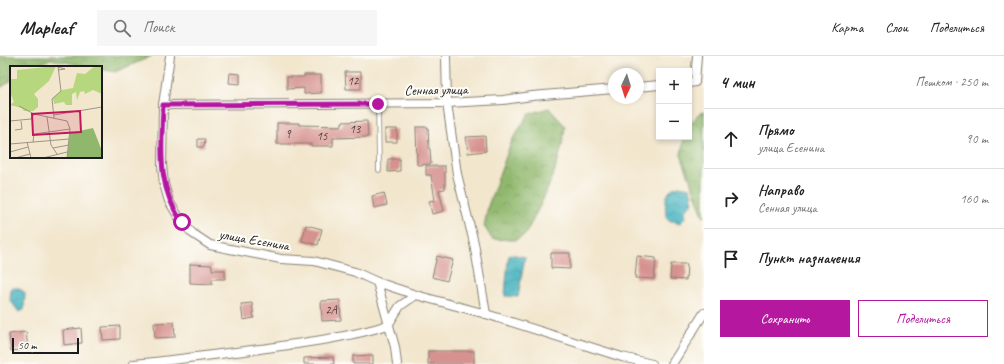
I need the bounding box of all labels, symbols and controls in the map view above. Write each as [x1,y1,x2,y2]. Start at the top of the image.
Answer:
search box [97,10,377,46]
text: Mapleaf [20,16,73,40]
icon: search [111,17,133,39]
text: Поиск [143,18,175,37]
text: Карта [831,19,863,36]
text: Слои [885,19,908,36]
text: Поделиться [930,19,984,36]
inset map [10,66,102,158]
north arrow [608,68,644,104]
map controls [656,68,692,140]
button: + [656,68,692,104]
text: 4 мин [720,72,755,93]
house number: 12 [348,73,360,89]
text: Пешком · 250 m [915,74,988,90]
street label: Сенная улица [404,81,469,99]
route end [369,95,387,113]
button: − [656,104,692,140]
house number: 13 [350,121,362,137]
text: Прямо [758,121,794,140]
house number: 9 [285,126,292,142]
house number: 15 [317,128,328,144]
icon: ahead [720,128,742,150]
text: 90 m [966,131,988,147]
text: улица Есенина [758,140,824,156]
text: Направо [758,181,804,200]
icon: right [720,188,742,210]
text: 160 m [960,191,988,207]
text: Сенная улица [758,200,817,216]
route start [173,213,191,231]
street label: улица Есенина [217,225,292,255]
icon: arrive [720,248,742,270]
text: Пункт назначения [758,249,860,268]
button: Сохранить [720,300,850,337]
button: Поделиться [858,300,988,337]
house number: 2А [325,302,338,318]
scale bar [12,336,79,355]
text: 50 m [18,338,37,352]

